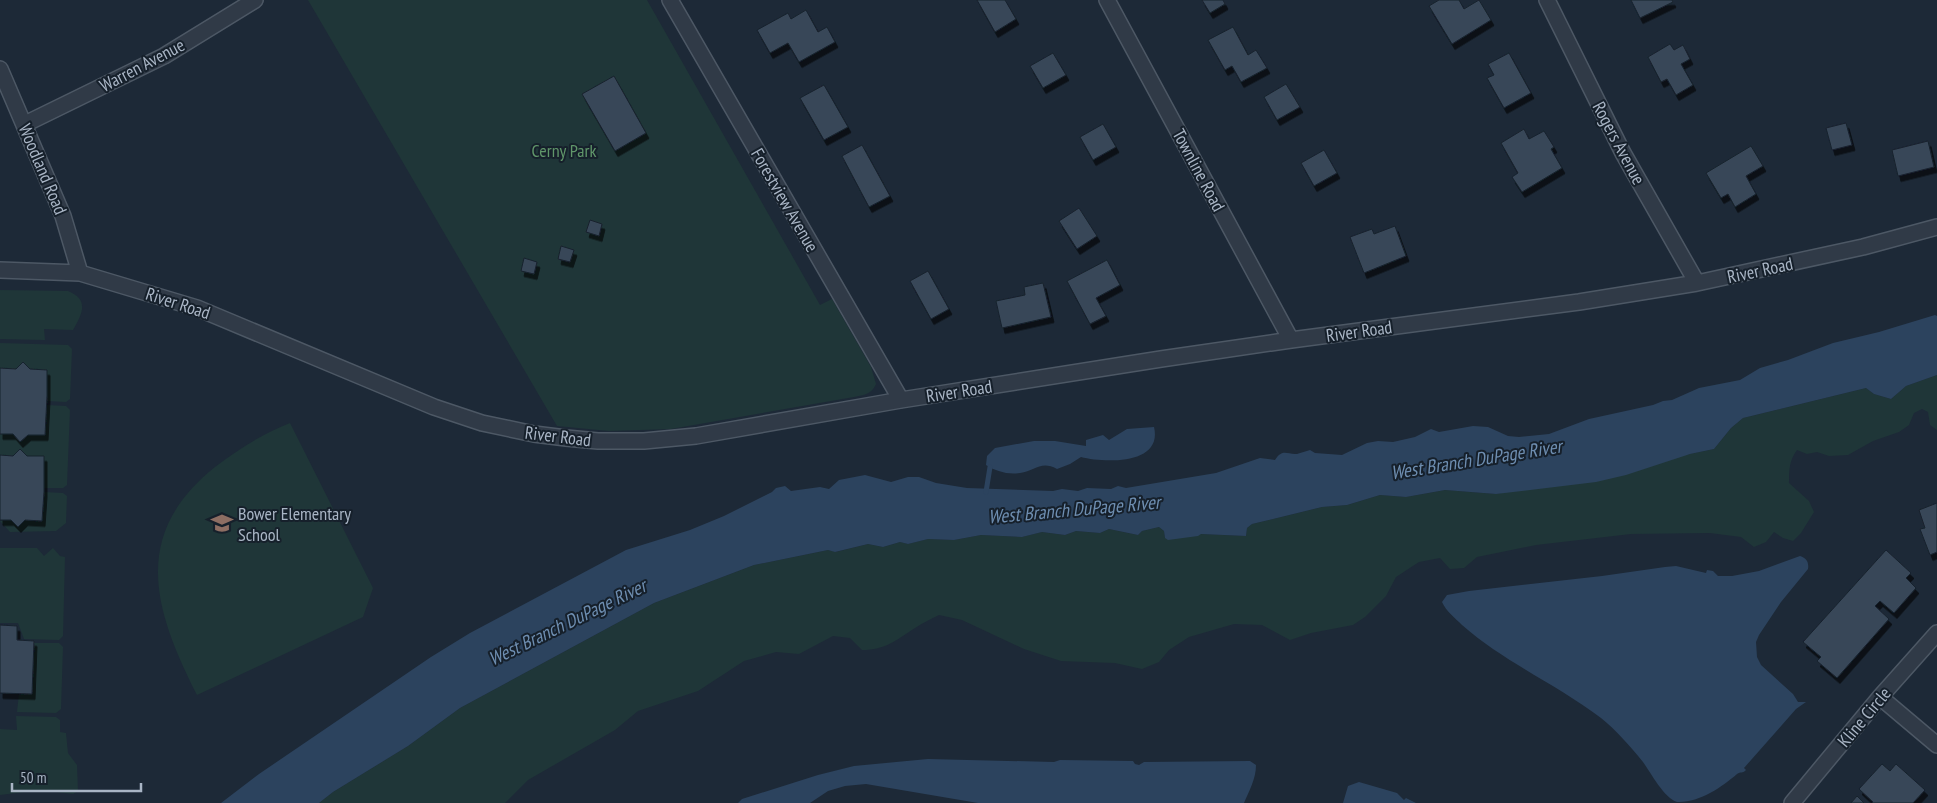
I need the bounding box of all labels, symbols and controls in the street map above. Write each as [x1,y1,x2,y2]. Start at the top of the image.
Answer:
street label: Warren Avenue [96,33,188,97]
street label: Rogers Avenue [1588,98,1650,188]
street label: Woodland Road [14,120,72,218]
street label: Townline Road [1168,125,1230,215]
park label: Cerny Park [532,139,596,162]
street label: Forestview Avenue [746,144,824,256]
street label: River Road [1725,252,1795,288]
street label: River Road [143,282,213,324]
street label: River Road [1325,315,1393,347]
street label: River Road [924,374,994,408]
street label: River Road [524,421,592,451]
water label: West Branch DuPage River [1389,433,1566,484]
water label: West Branch DuPage River [987,489,1164,528]
place label: Bower Elementary School [238,502,351,546]
school or university icon: Bower Elementary School [209,510,235,536]
water label: West Branch DuPage River [484,572,652,671]
street label: Kline Circle [1832,682,1896,752]
scale bar [12,760,141,792]
text: 50 m [20,768,46,787]

